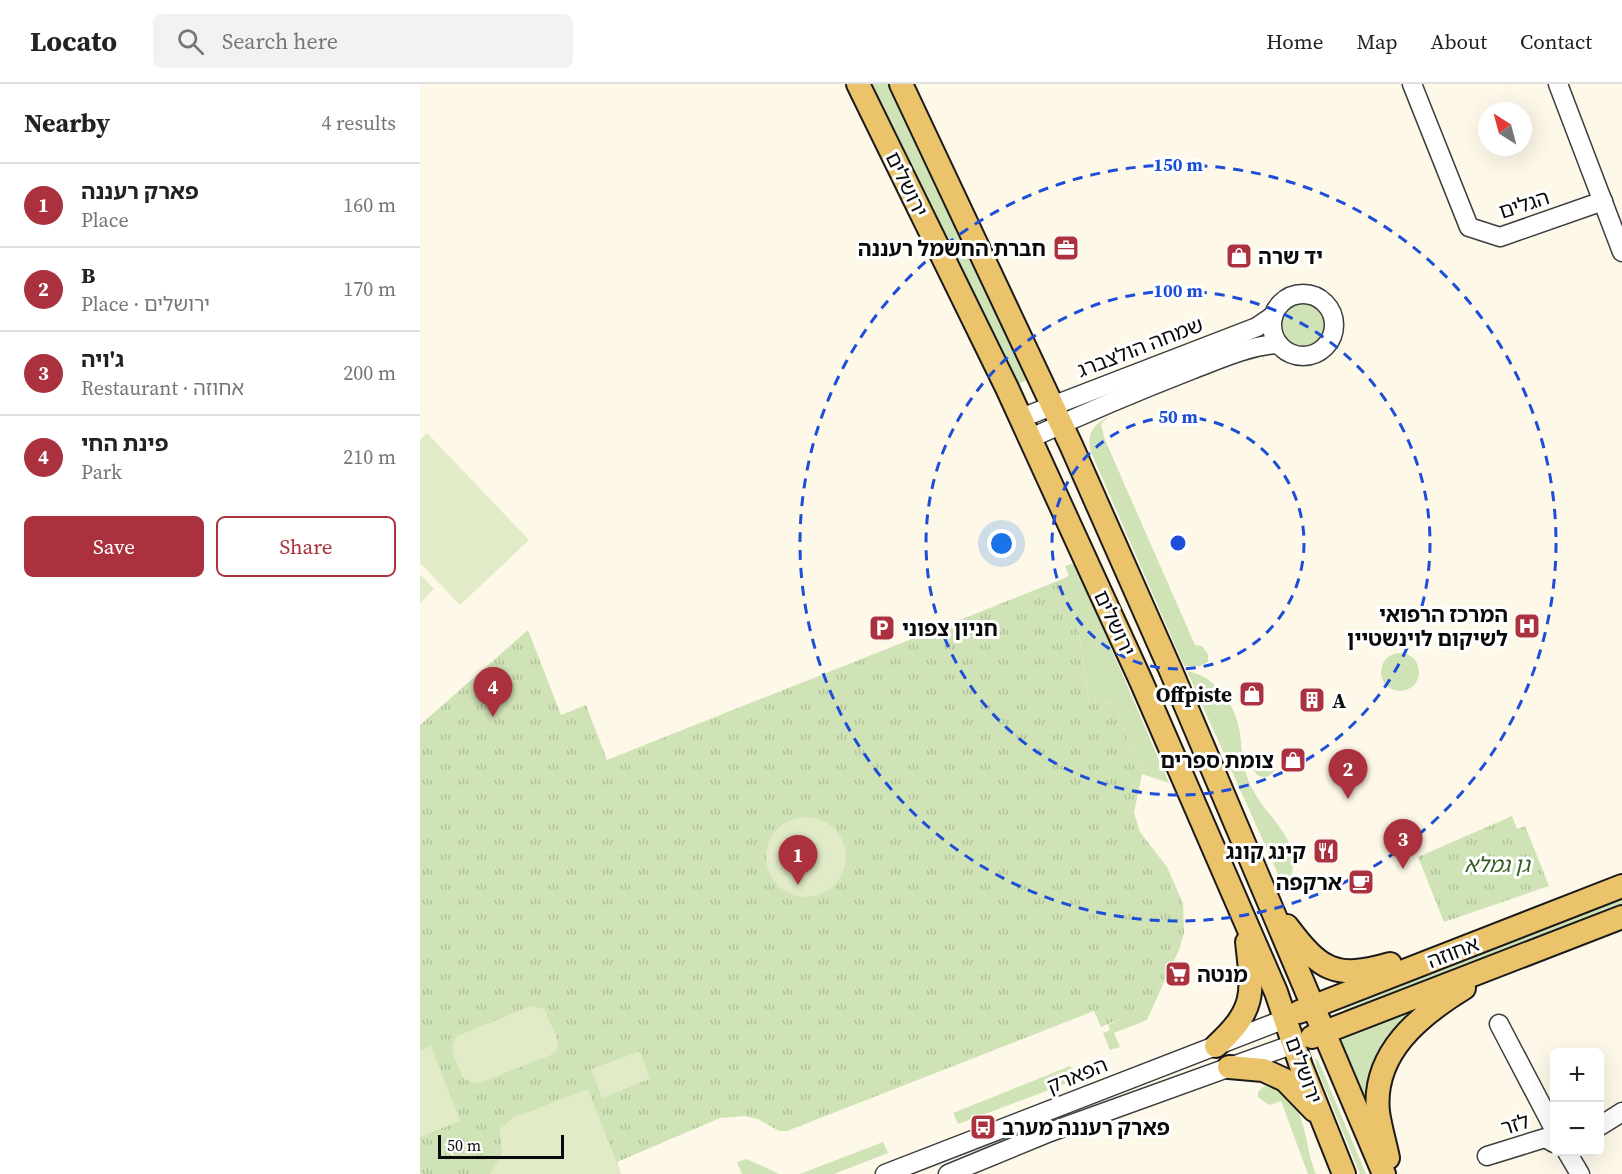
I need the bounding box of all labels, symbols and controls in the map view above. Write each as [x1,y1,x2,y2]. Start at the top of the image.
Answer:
search box [153,14,573,68]
text: Locato [30,22,117,60]
icon: search [174,25,207,58]
text: Search here [222,26,338,56]
text: Home [1266,27,1324,56]
text: Map [1357,27,1398,56]
text: About [1431,27,1487,56]
text: Contact [1520,27,1592,56]
north arrow [1478,102,1532,156]
text: Nearby [24,105,110,141]
text: 4 results [321,109,396,137]
street label: ירושלים [879,146,935,222]
text: 150 m [1153,152,1203,177]
text: פארק רעננה [81,176,199,206]
street label: הגלים [1495,182,1553,226]
text: 1 [38,191,49,219]
text: 160 m [343,191,396,219]
text: Place [81,206,129,234]
office icon: חברת החשמל רעננה [1051,233,1081,263]
place label: חברת החשמל רעננה [858,234,1046,263]
shop icon: יד שרה [1224,241,1254,271]
place label: יד שרה [1258,242,1323,271]
text: B [81,260,95,290]
text: 2 [38,275,49,303]
text: 170 m [343,275,396,303]
text: 100 m [1153,278,1203,303]
text: Place · ירושלים [81,290,210,318]
street label: שמחה הולצברג [1073,310,1207,384]
text: ג'ויה [81,344,124,374]
text: 3 [38,359,49,387]
text: 200 m [343,359,396,387]
text: Restaurant · אחוזה [81,374,244,402]
text: 50 m [1158,404,1198,429]
text: פינת החי [81,428,169,458]
text: 4 [38,443,49,471]
text: 210 m [343,443,396,471]
text: Park [81,458,122,486]
button: Save [24,516,204,577]
button: Share [216,516,396,577]
your location [987,529,1016,558]
centre of rings [1168,533,1188,553]
street label: ירושלים [1087,585,1143,661]
place label: המרכז הרפואי לשיקום לוינשטיין [1347,600,1508,653]
hospital icon: המרכז הרפואי לשיקום לוינשטיין [1512,611,1542,641]
parking icon: חניון צפוני [867,613,897,643]
place label: חניון צפוני [902,614,998,643]
pin: 4 [474,668,512,717]
shop icon: Offpiste [1237,679,1267,709]
place label: Offpiste [1156,680,1232,709]
building icon: A [1297,685,1327,715]
place label: A [1332,686,1346,715]
shop icon: צומת ספרים [1278,745,1308,775]
place label: צומת ספרים [1160,746,1274,775]
pin: 2 [1328,750,1368,799]
pin: 3 [1384,820,1422,869]
pin: 1 [778,836,818,885]
restaurant icon: קינג קונג [1311,836,1341,866]
place label: קינג קונג [1226,837,1306,866]
park label: גן גמלא [1464,850,1532,879]
cafe icon: ארקפה [1346,867,1376,897]
place label: ארקפה [1276,868,1342,897]
street label: אחוזה [1423,929,1483,975]
supermarket icon: מנטה [1163,959,1193,989]
place label: מנטה [1197,960,1248,989]
street label: ירושלים [1279,1032,1329,1108]
map controls [1550,1048,1604,1156]
button: + [1550,1048,1604,1102]
street label: הפארק [1042,1050,1112,1100]
button: − [1550,1102,1604,1156]
street label: לזר [1497,1106,1533,1142]
bus stop icon: פארק רעננה מערב [968,1112,998,1142]
place label: פארק רעננה מערב [1002,1113,1170,1142]
scale bar [438,1132,564,1160]
text: 50 m [447,1134,481,1156]

